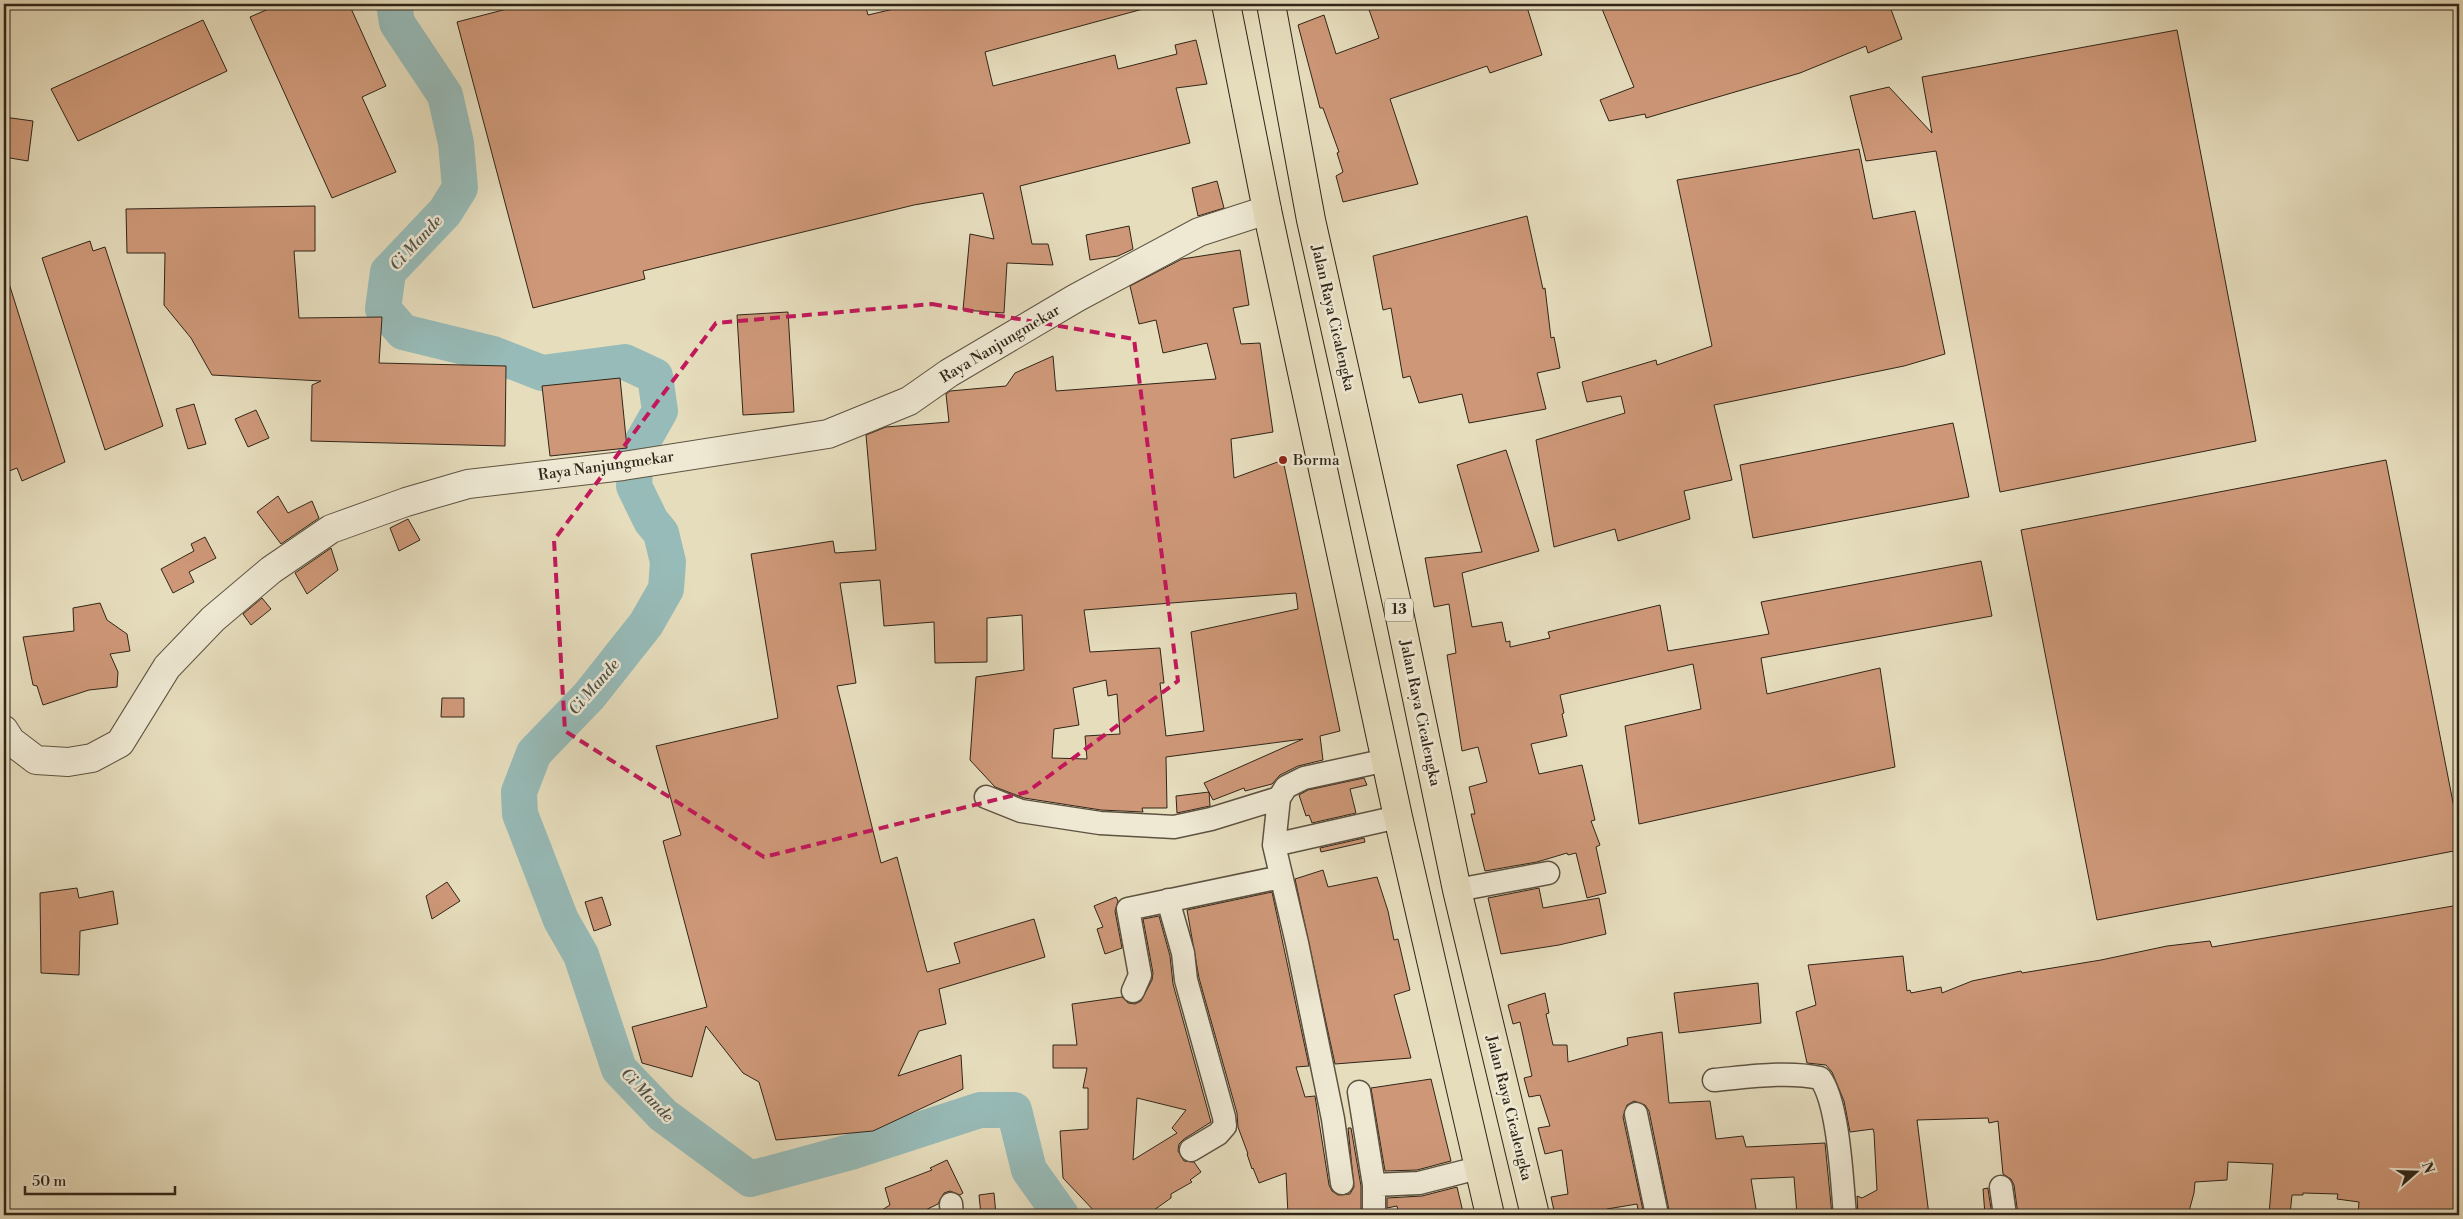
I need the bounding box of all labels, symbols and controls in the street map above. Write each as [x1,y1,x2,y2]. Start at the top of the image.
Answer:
water label: Ci Mande [386,211,447,275]
street label: Jalan Raya Cicalengka [1307,242,1359,393]
street label: Raya Nanjungmekar [936,300,1064,387]
street label: Raya Nanjungmekar [537,447,676,485]
place label: Borma [1292,451,1340,470]
marker: Borma [1277,454,1289,466]
road number: 13 [1385,598,1413,622]
street label: Jalan Raya Cicalengka [1395,637,1445,788]
water label: Ci Mande [564,654,624,719]
street label: Jalan Raya Cicalengka [1481,1032,1536,1183]
water label: Ci Mande [616,1064,678,1127]
north arrow [2390,1146,2440,1196]
text: N [2417,1160,2438,1176]
scale bar [25,1164,175,1196]
text: 50 m [32,1172,66,1191]

